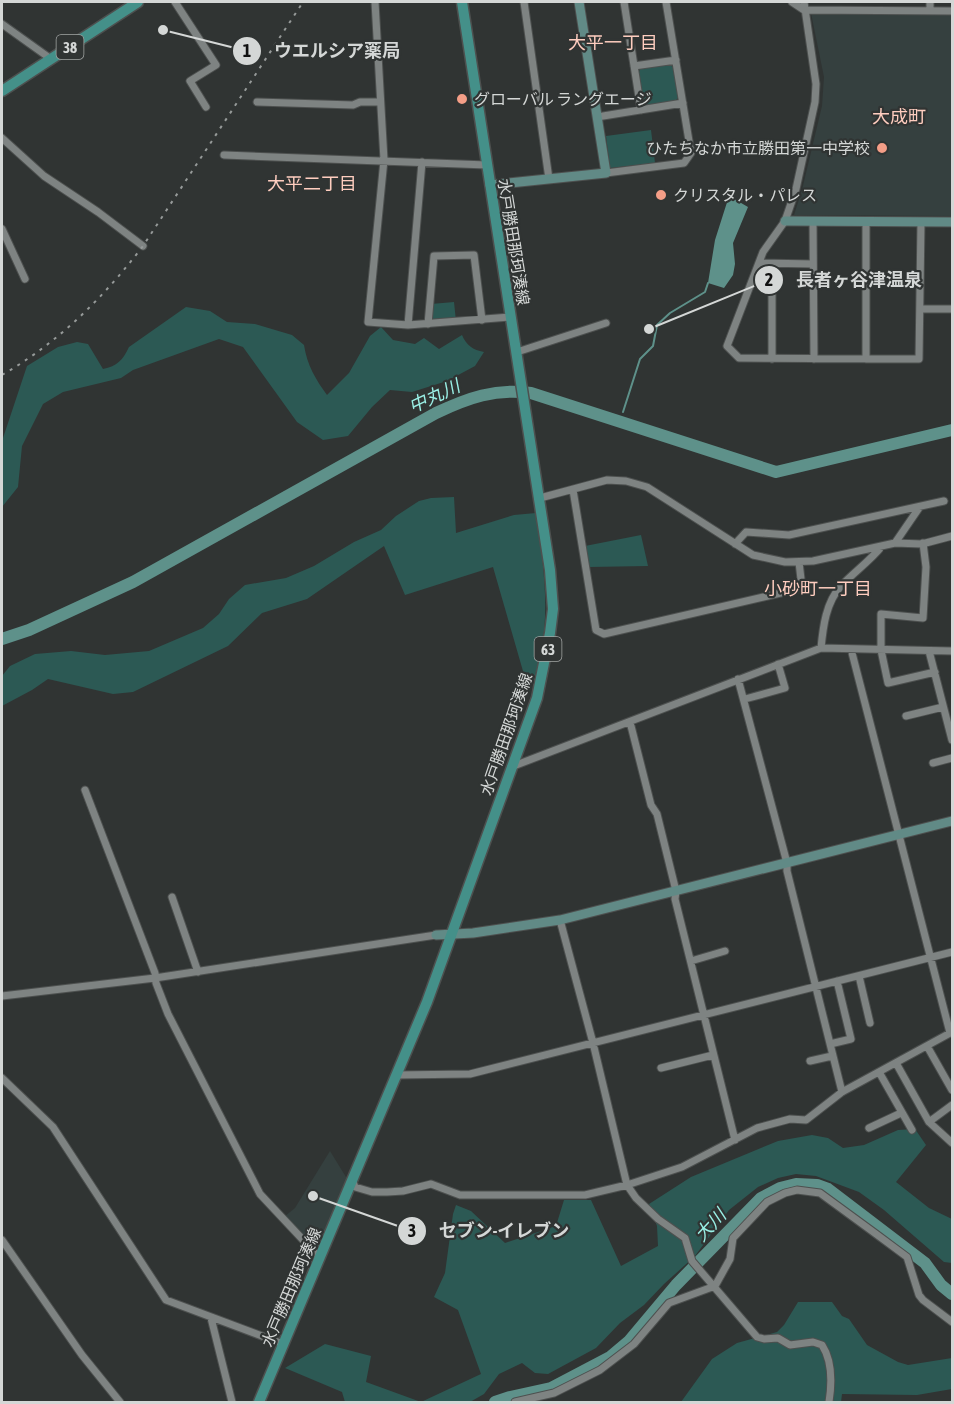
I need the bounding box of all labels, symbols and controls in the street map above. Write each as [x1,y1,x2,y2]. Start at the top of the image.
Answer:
district label: 大平一丁目 [568,32,658,53]
callout: ウエルシア薬局 [232,33,412,69]
road number: 38 [56,35,84,59]
text: 1 [243,40,251,61]
text: ウエルシア薬局 [274,40,400,61]
place label: グローバル ラングエージ [474,90,652,108]
marker: グローバル ラングエージ [455,92,469,106]
district label: 大成町 [872,106,926,127]
place label: ひたちなか市立勝田第一中学校 [646,139,870,157]
marker: ひたちなか市立勝田第一中学校 [875,141,889,155]
district label: 大平二丁目 [267,173,357,194]
street label: 水戸勝田那珂湊線 [495,177,533,307]
place label: クリスタル・パレス [673,186,817,204]
marker: クリスタル・パレス [654,188,668,202]
callout: 長者ヶ谷津温泉 [754,262,934,298]
text: 2 [765,269,773,290]
text: 長者ヶ谷津温泉 [796,269,922,290]
water label: 中丸川 [405,374,465,417]
district label: 小砂町一丁目 [764,578,872,599]
road number: 63 [534,637,562,661]
street label: 水戸勝田那珂湊線 [477,671,535,797]
water label: 大川 [690,1203,731,1245]
callout: セブン-イレブン [397,1213,581,1249]
text: 3 [408,1220,416,1241]
text: セブン-イレブン [439,1220,569,1241]
street label: 水戸勝田那珂湊線 [258,1225,324,1349]

